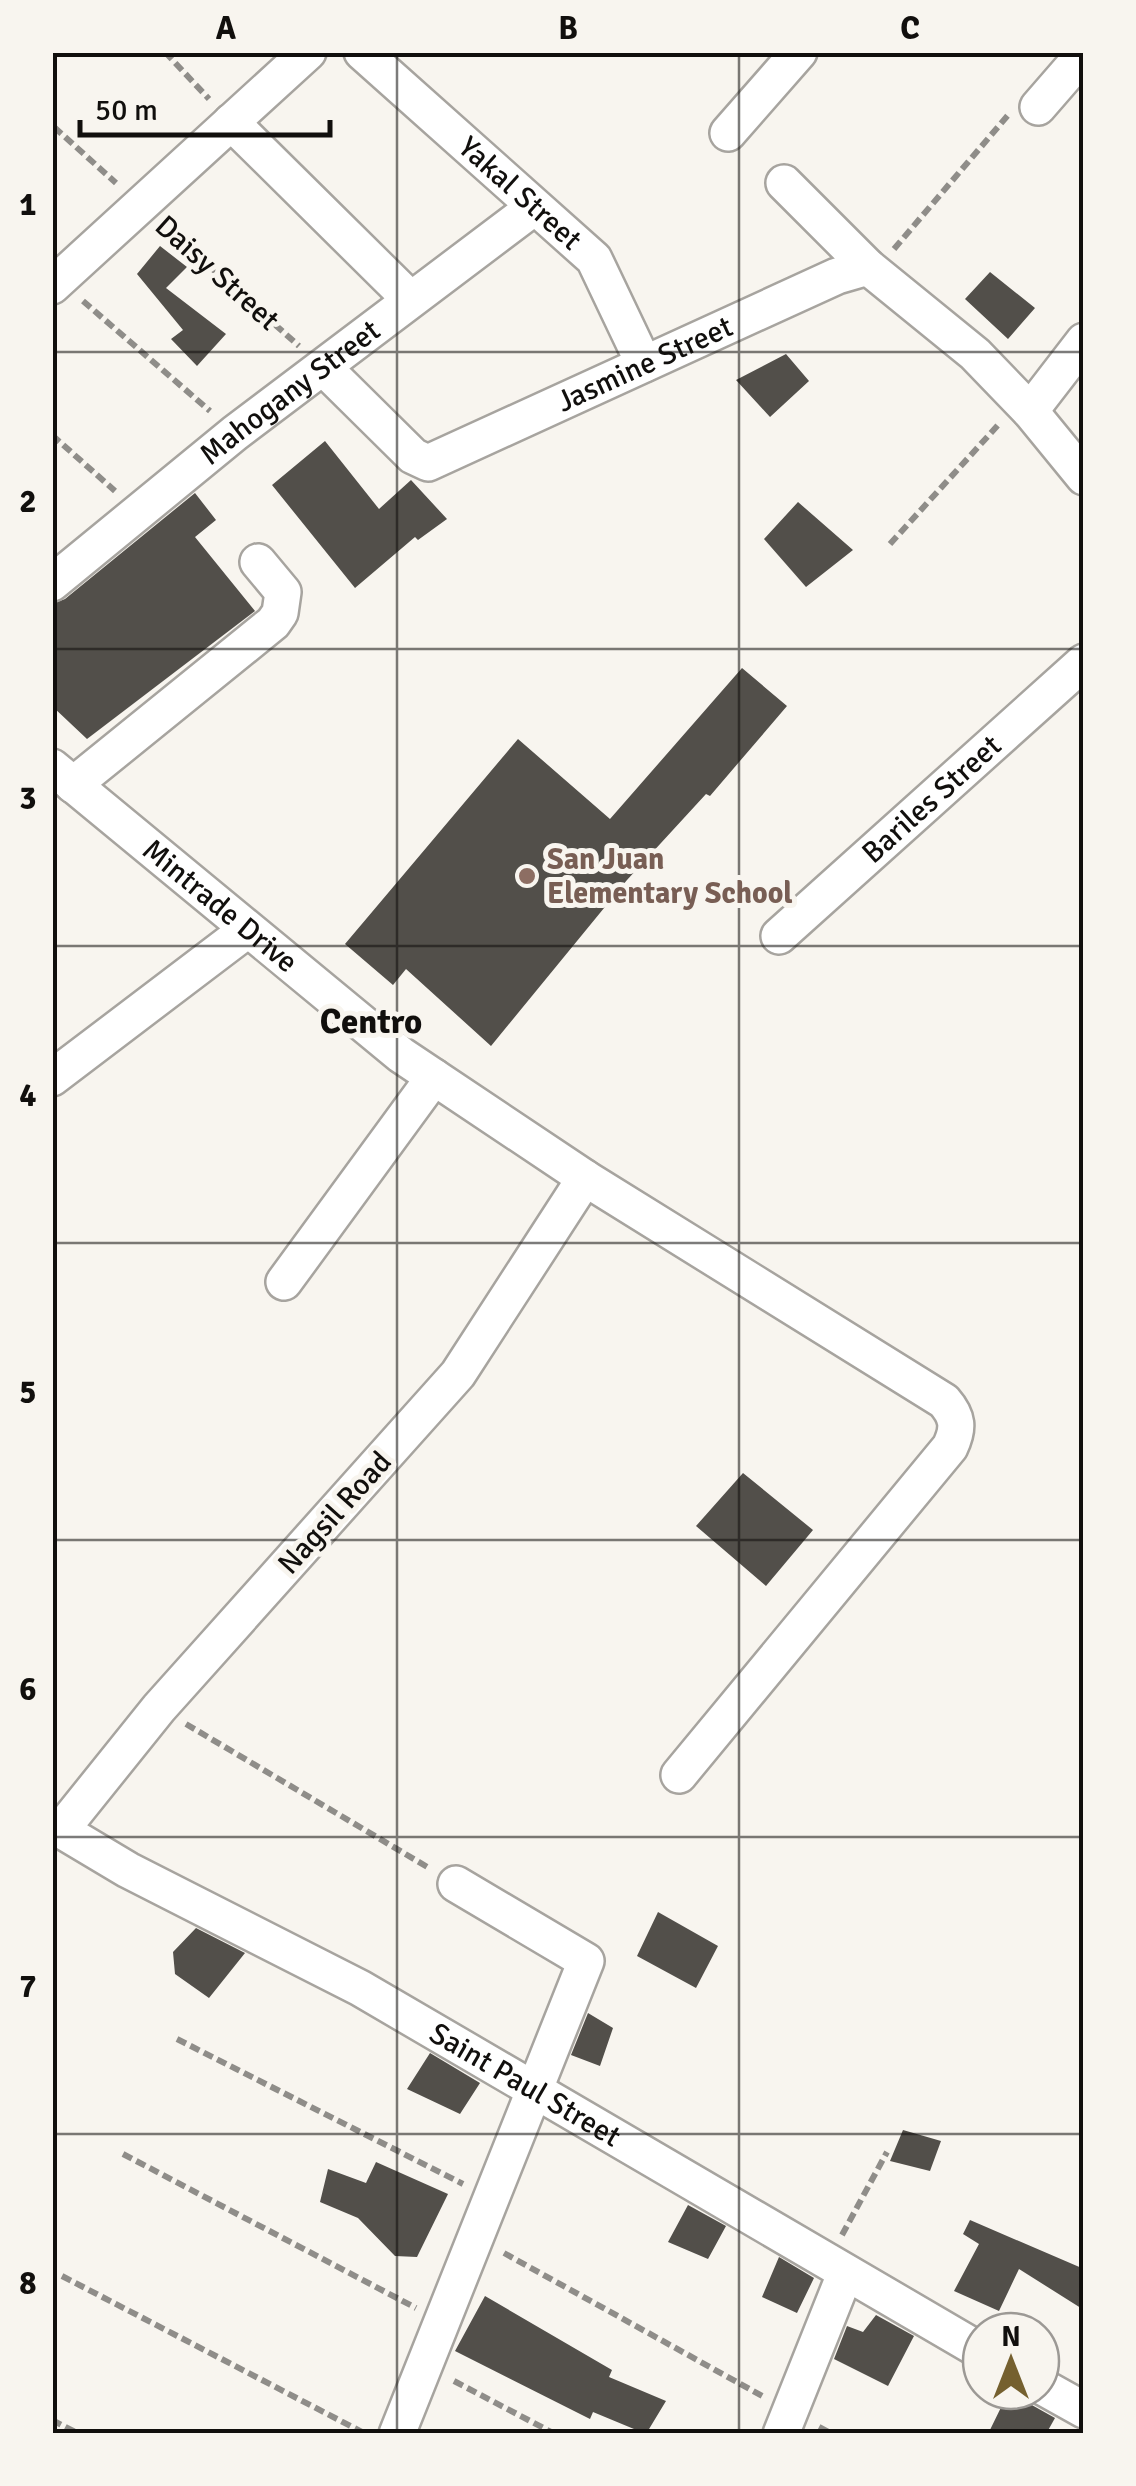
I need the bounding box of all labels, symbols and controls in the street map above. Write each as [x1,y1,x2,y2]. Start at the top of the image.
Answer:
text: A [216,9,237,48]
text: B [558,9,578,48]
text: C [900,9,920,48]
scale bar [80,75,330,137]
text: 50 m [95,92,158,129]
street label: Yakal Street [451,128,590,258]
text: 1 [19,185,37,224]
street label: Daisy Street [147,208,287,338]
street label: Jasmine Street [551,308,738,420]
street label: Mahogany Street [192,312,387,473]
text: 2 [19,482,37,521]
street label: Bariles Street [854,727,1009,871]
text: 3 [19,779,37,818]
street label: Mintrade Drive [135,831,305,980]
place label: San Juan Elementary School [547,841,793,912]
marker: San Juan Elementary School [516,865,538,887]
district label: Centro [320,1000,422,1043]
text: 4 [19,1076,37,1115]
text: 5 [19,1373,37,1412]
street label: Nagsil Road [270,1444,400,1582]
text: 6 [19,1670,37,1709]
text: 7 [19,1967,37,2006]
street label: Saint Paul Street [423,2014,627,2155]
text: 8 [19,2264,37,2303]
north arrow [961,2311,1061,2411]
text: N [1001,2320,1021,2354]

